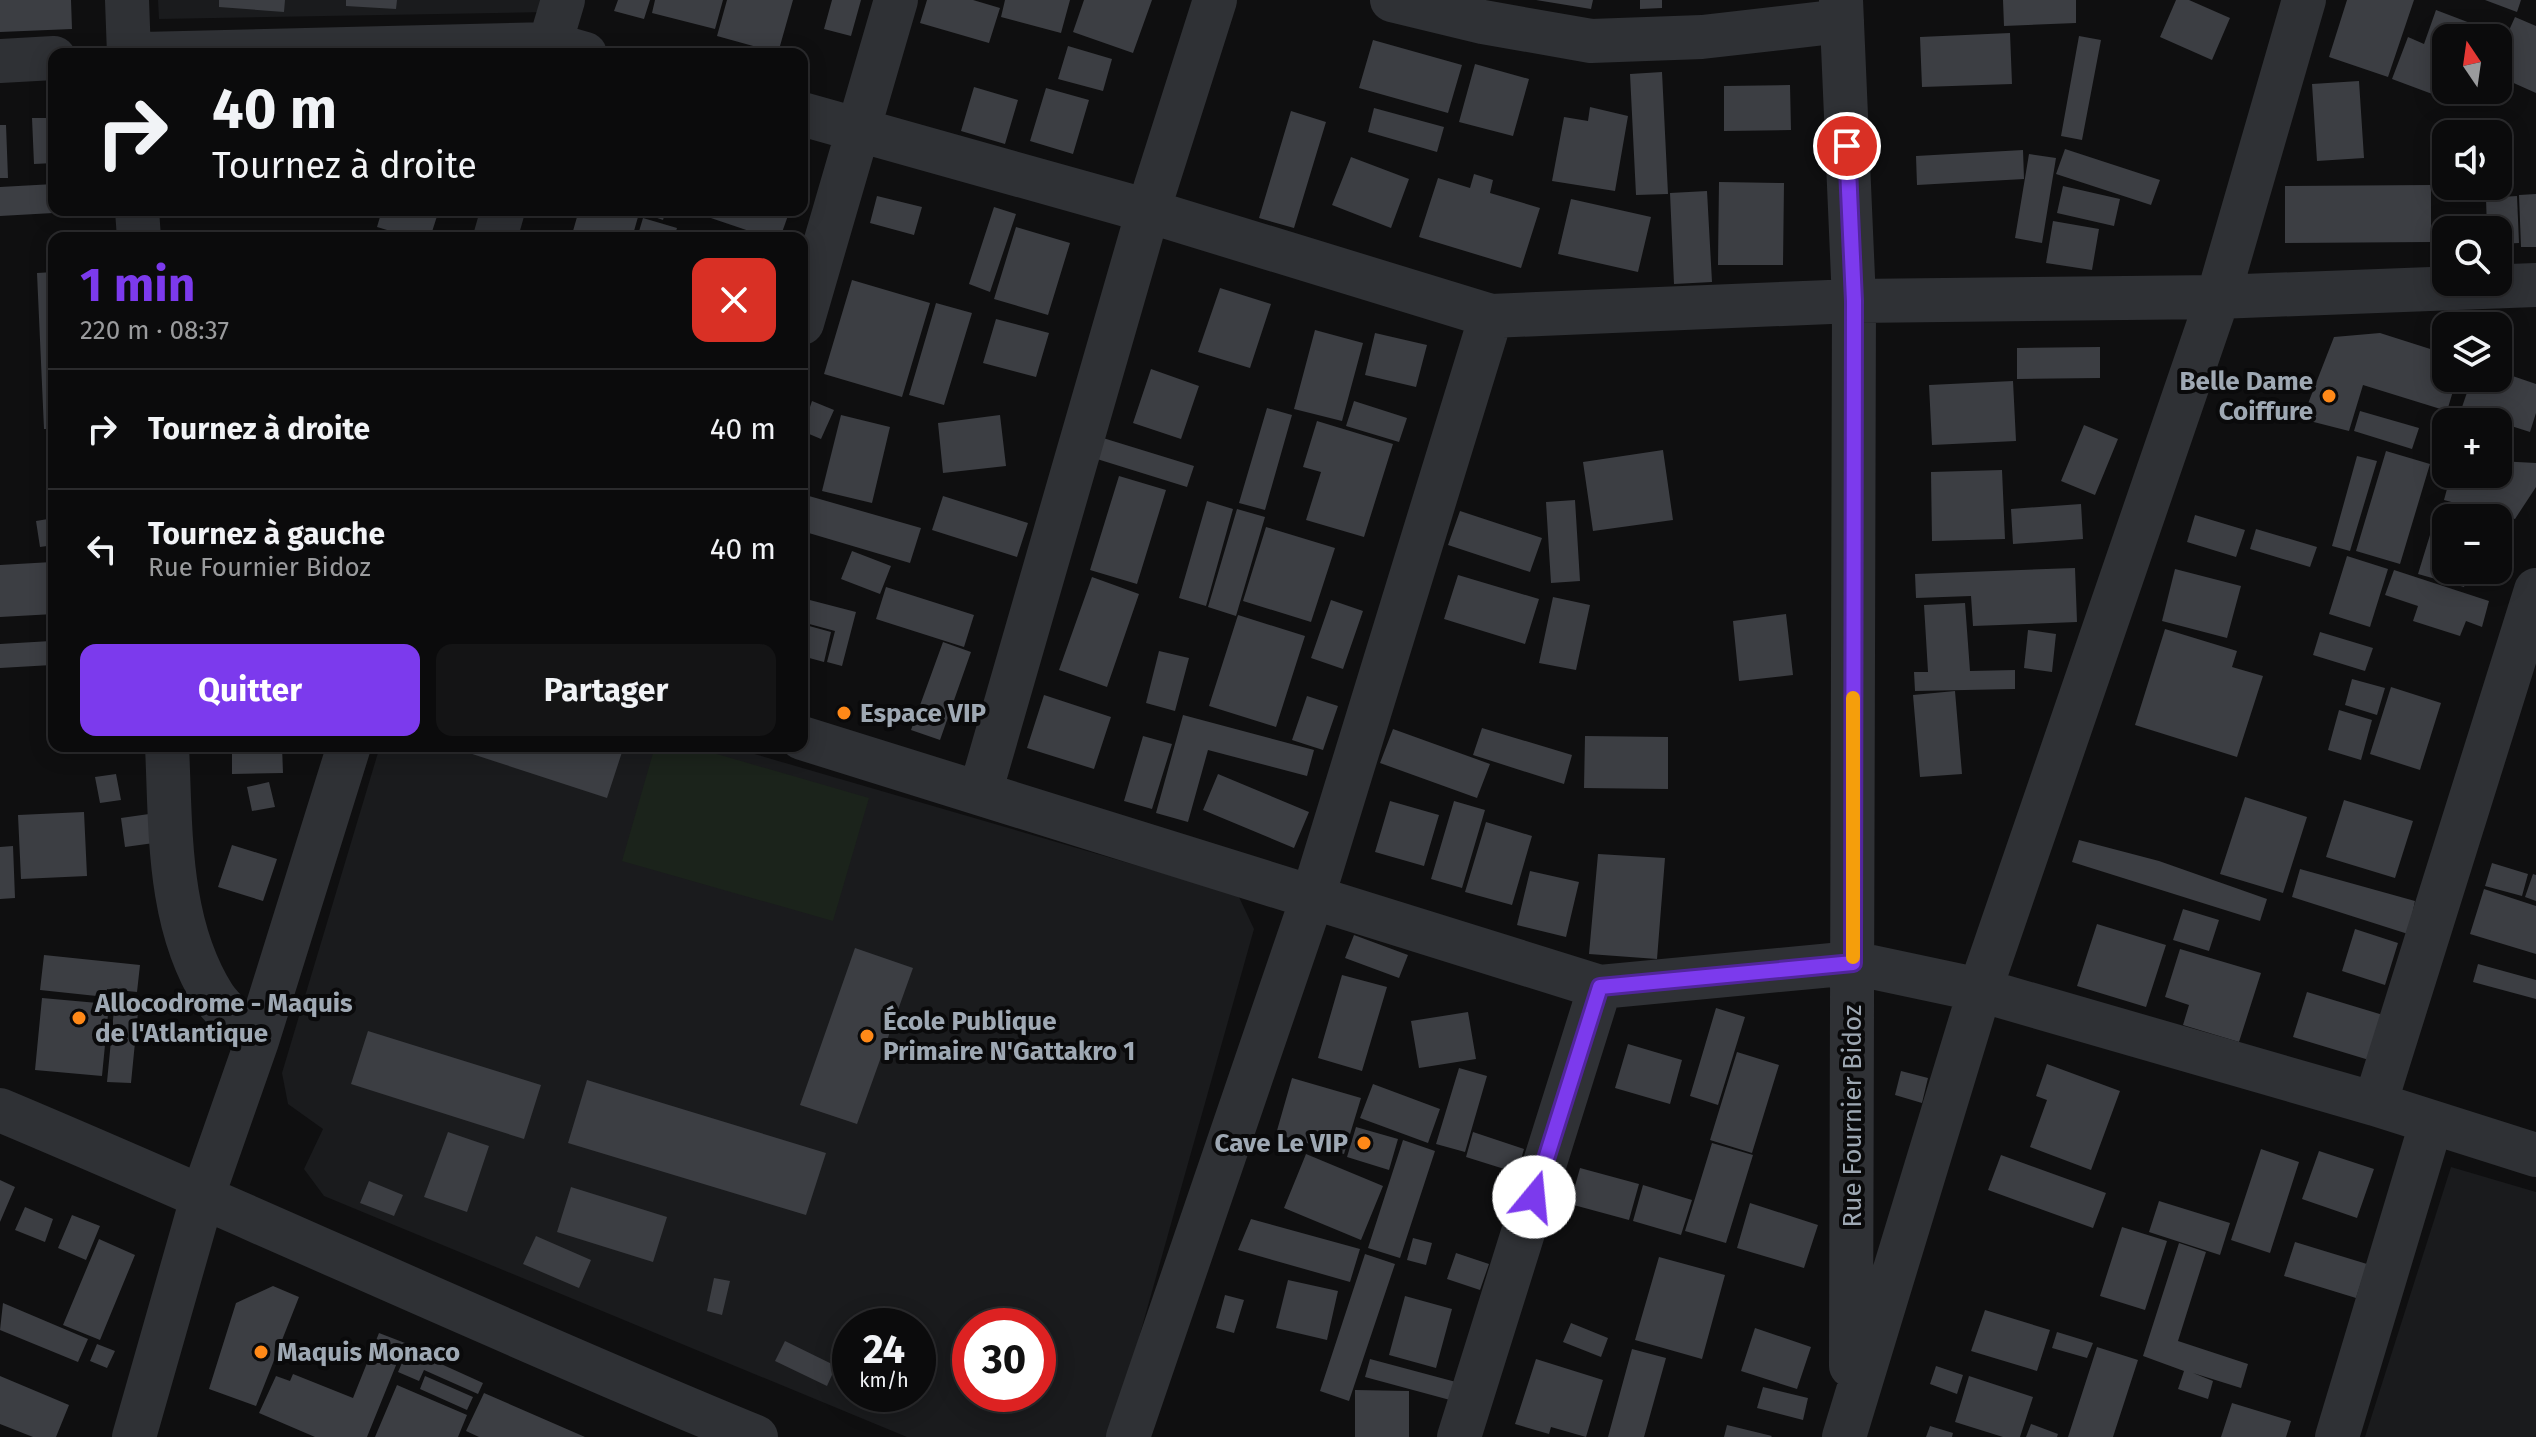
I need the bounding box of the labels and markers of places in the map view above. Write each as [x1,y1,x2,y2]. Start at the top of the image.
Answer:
pin [1813,112,1881,180]
place label: Belle Dame Coiffure [2180,366,2313,427]
marker: Belle Dame Coiffure [2320,387,2338,405]
place label: Espace VIP [860,698,987,729]
marker: Espace VIP [835,704,853,722]
place label: Allocodrome - Maquis de l'Atlantique [94,988,353,1049]
place label: École Publique Primaire N'Gattakro 1 [883,1005,1135,1067]
marker: Allocodrome - Maquis de l'Atlantique [70,1009,88,1027]
marker: École Publique Primaire N'Gattakro 1 [858,1027,876,1045]
place label: Cave Le VIP [1215,1128,1348,1159]
marker: Cave Le VIP [1355,1134,1373,1152]
place label: Maquis Monaco [277,1337,460,1368]
marker: Maquis Monaco [252,1343,270,1361]

